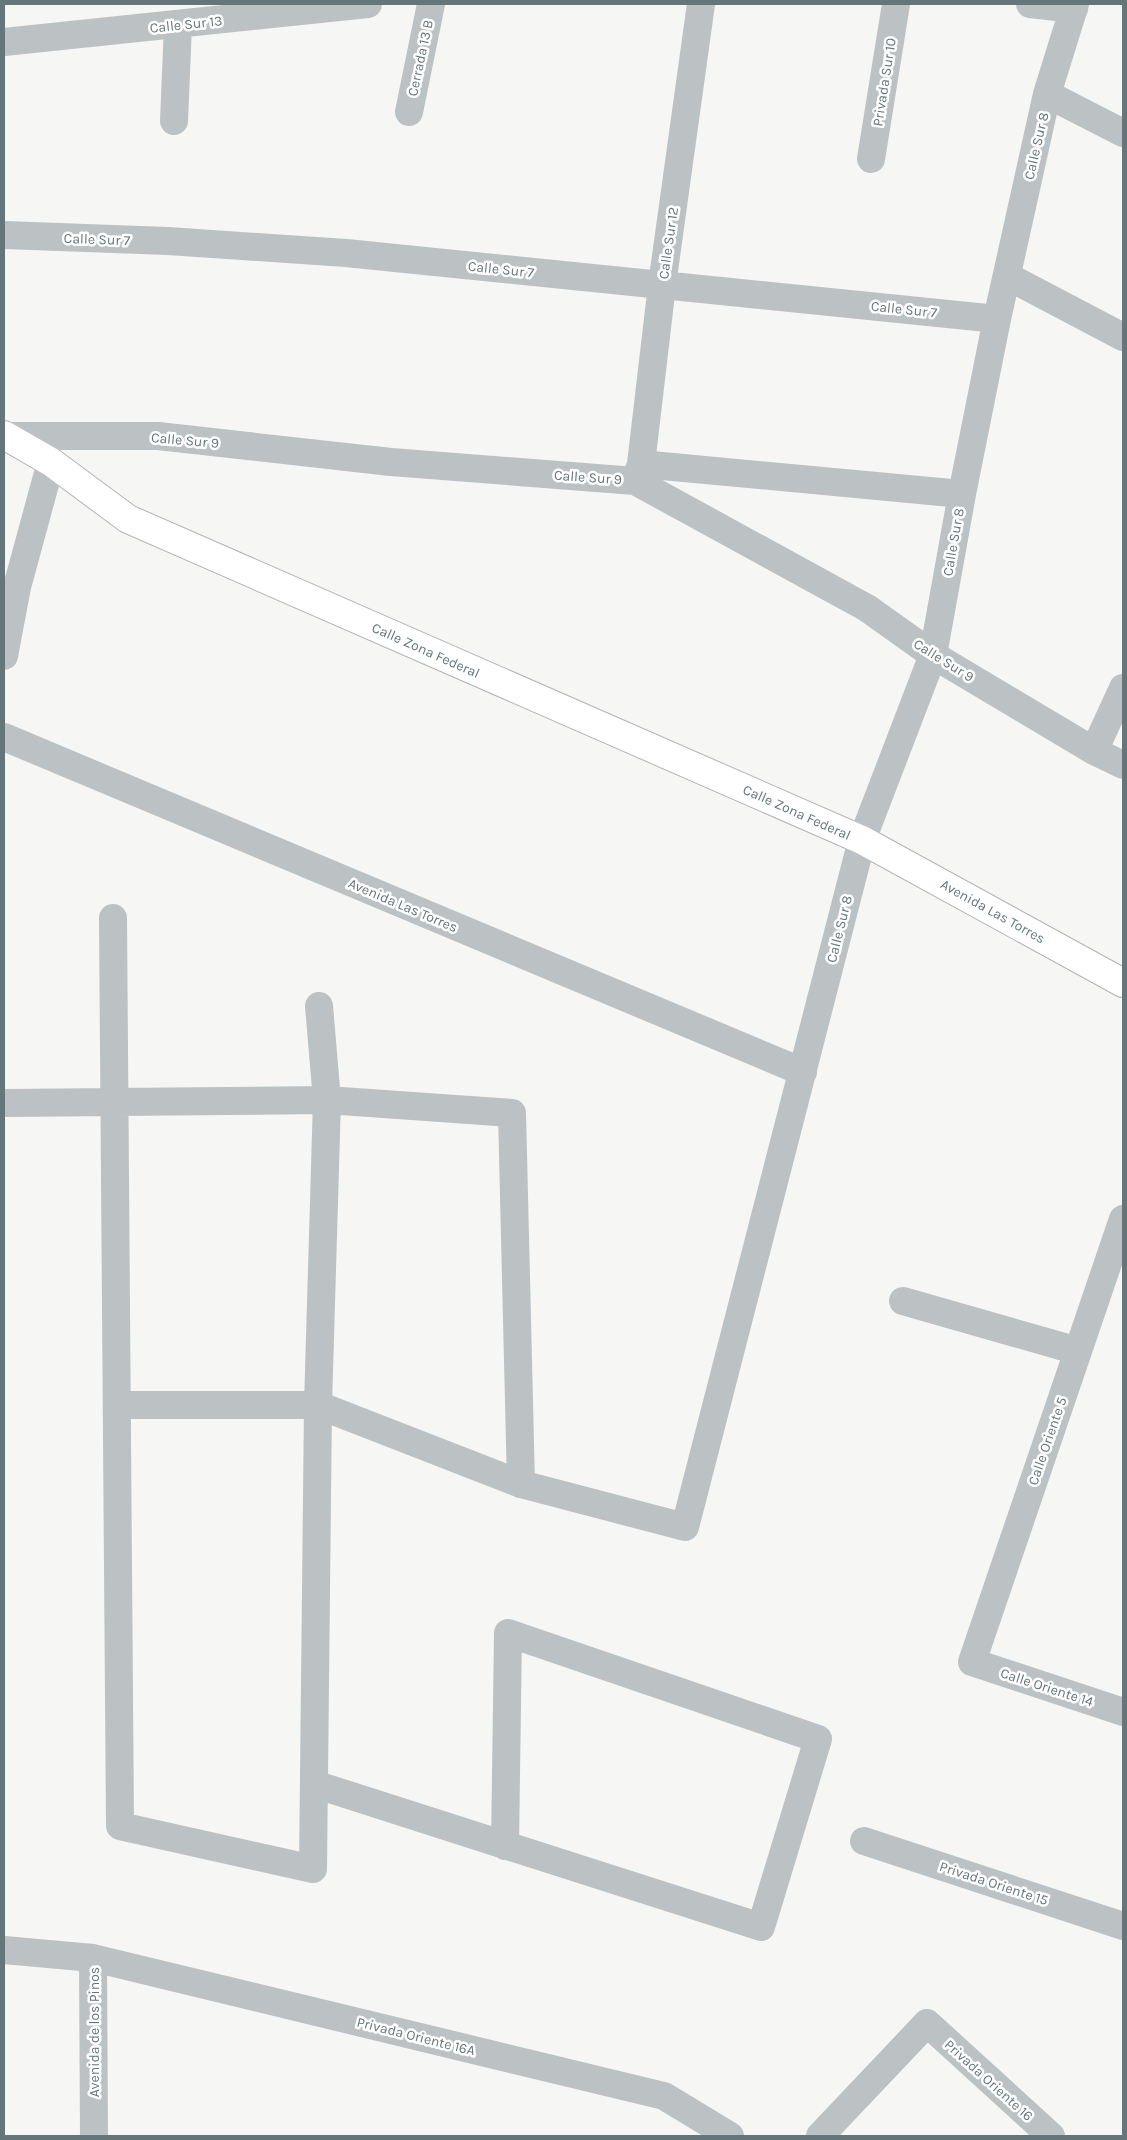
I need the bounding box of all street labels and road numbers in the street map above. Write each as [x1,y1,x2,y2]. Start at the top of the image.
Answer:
street label: Calle Sur 13 [149,12,223,37]
street label: Cerrada 13 B [404,18,437,98]
street label: Privada Sur 10 [869,37,900,128]
street label: Calle Sur 8 [1020,111,1052,181]
street label: Calle Sur 12 [655,206,682,280]
street label: Calle Sur 7 [63,230,131,249]
street label: Calle Sur 7 [467,258,535,281]
street label: Calle Sur 7 [870,298,938,321]
street label: Calle Sur 9 [150,429,220,452]
street label: Calle Sur 9 [553,467,623,488]
street label: Calle Sur 8 [939,507,968,577]
street label: Calle Zona Federal [369,619,482,682]
street label: Calle Sur 9 [910,635,977,686]
street label: Calle Zona Federal [740,781,853,844]
street label: Avenida Las Torres [346,875,460,936]
street label: Avenida Las Torres [937,876,1048,947]
street label: Calle Sur 8 [823,894,856,964]
street label: Calle Oriente 5 [1024,1395,1071,1488]
street label: Calle Oriente 14 [998,1664,1096,1711]
street label: Privada Oriente 15 [937,1858,1050,1909]
street label: Avenida de los Pinos [86,1967,103,2097]
street label: Privada Oriente 16A [355,2014,477,2059]
street label: Privada Oriente 16 [941,2036,1036,2125]

